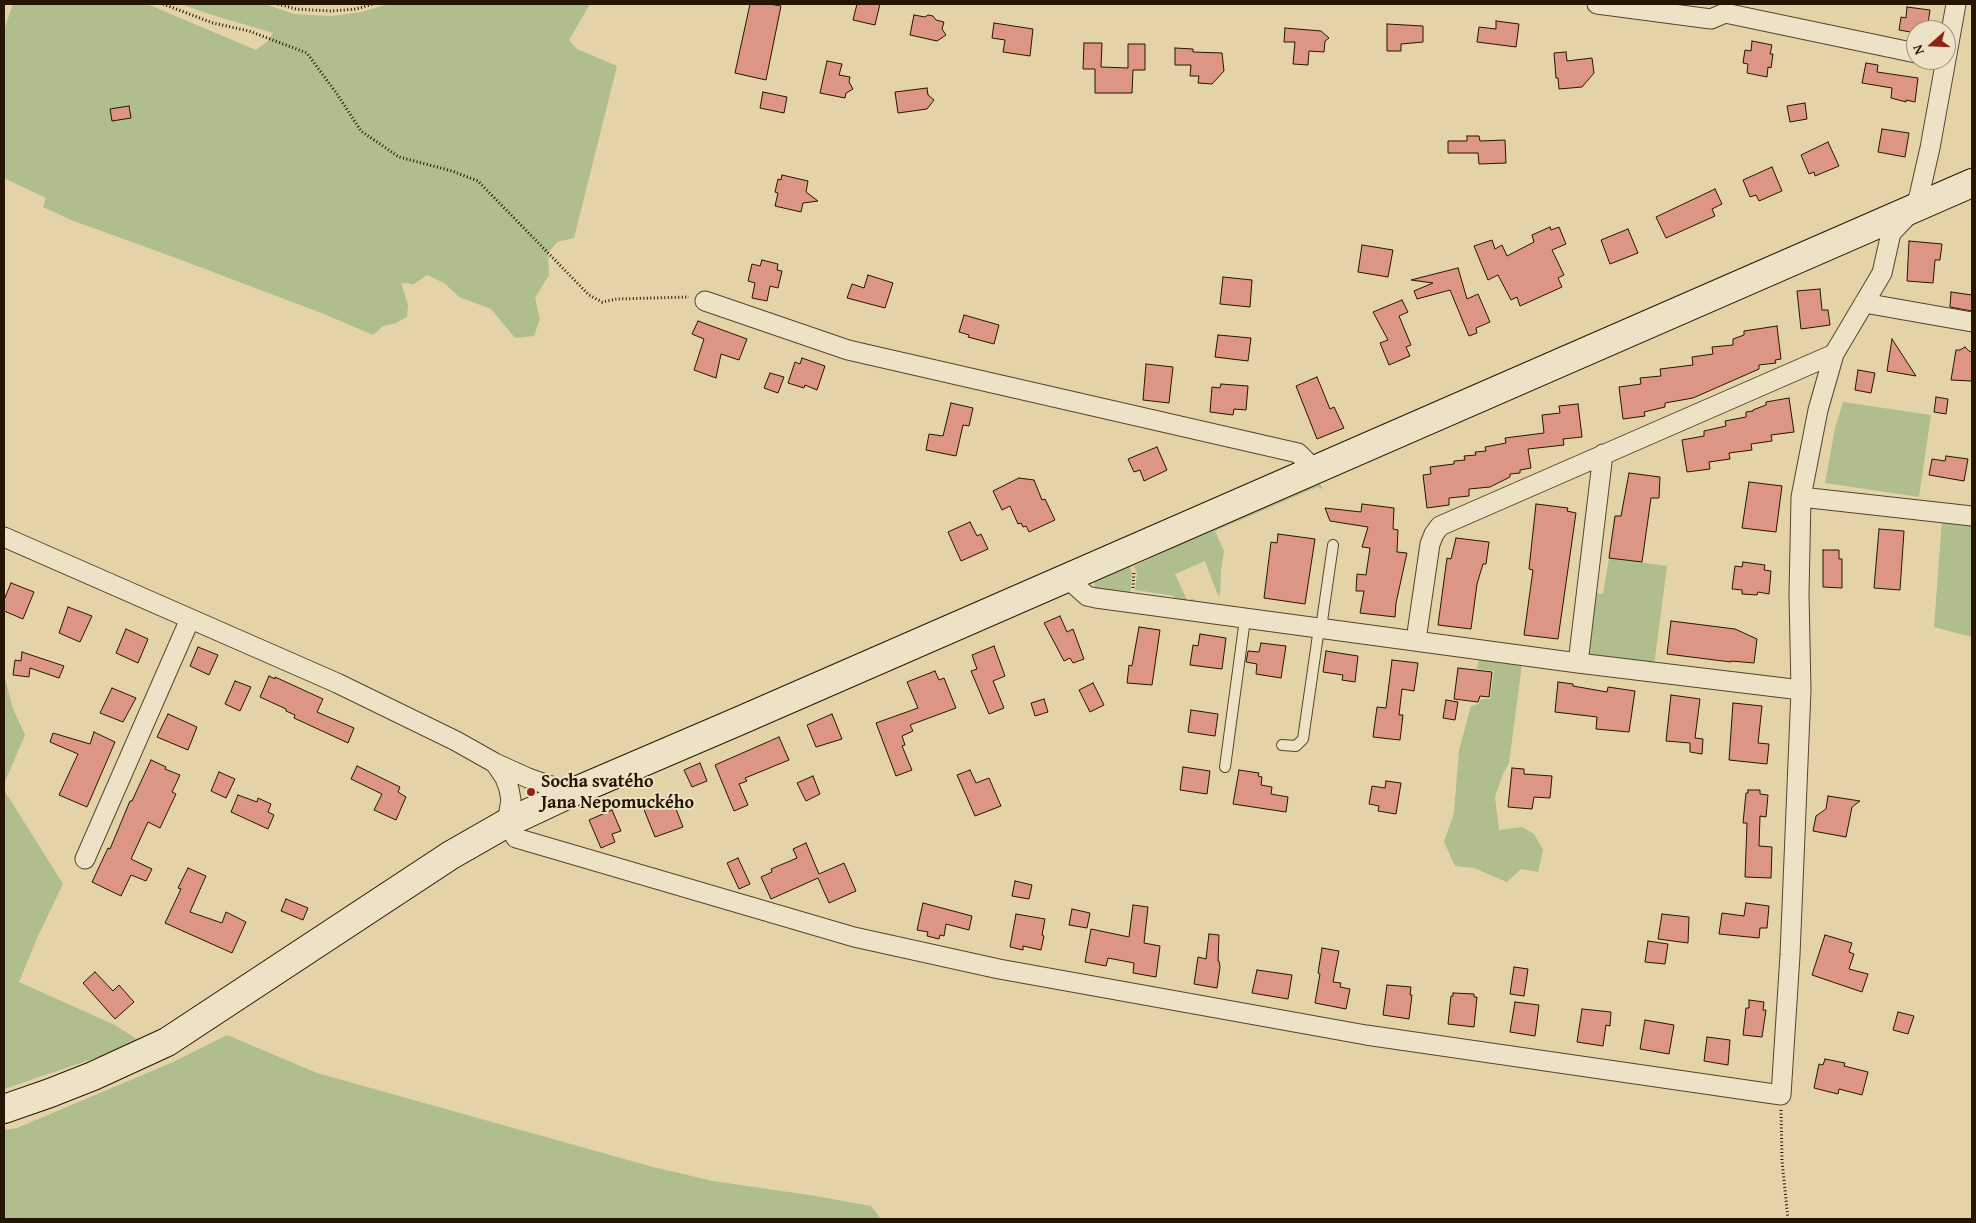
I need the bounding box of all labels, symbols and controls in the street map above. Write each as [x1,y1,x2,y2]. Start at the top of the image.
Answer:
north arrow [1906,20,1956,70]
text: N [1907,42,1929,58]
place label: Socha svatého Jana Nepomuckého [541,771,694,814]
marker: Socha svatého Jana Nepomuckého [525,786,537,798]

